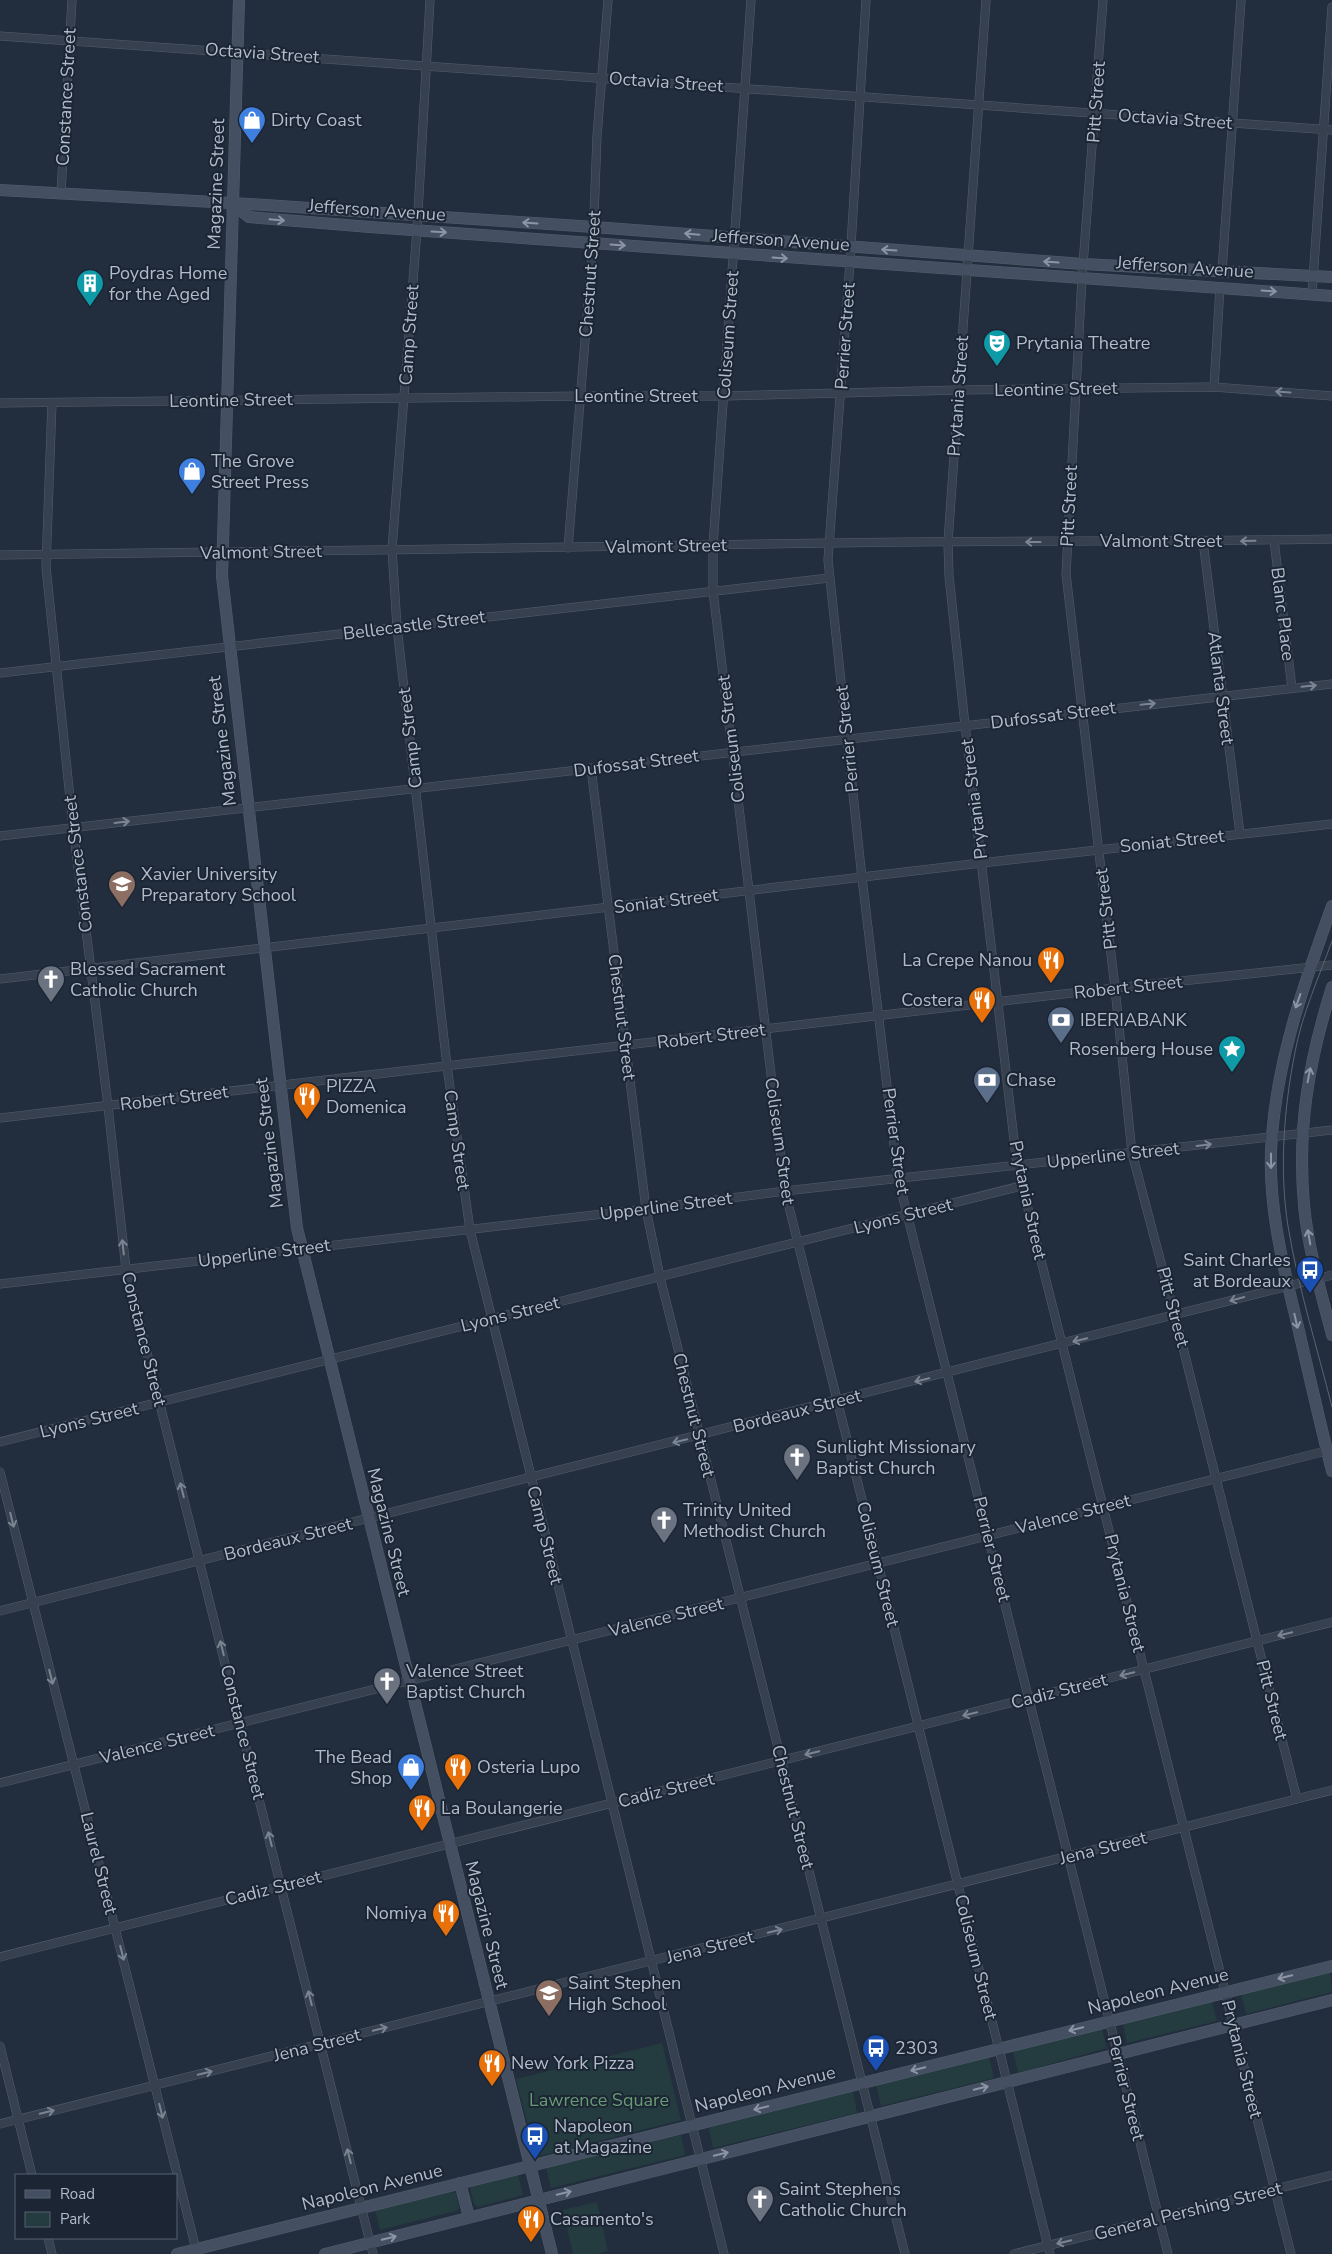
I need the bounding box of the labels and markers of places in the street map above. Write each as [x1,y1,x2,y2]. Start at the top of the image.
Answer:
shop icon: Dirty Coast [237,105,267,144]
place label: Dirty Coast [271,108,362,132]
place label: Poydras Home for the Aged [109,261,227,306]
building icon: Poydras Home for the Aged [75,268,105,307]
theatre icon: Prytania Theatre [982,328,1012,367]
place label: Prytania Theatre [1016,331,1150,355]
place label: The Grove Street Press [211,449,309,494]
shop icon: The Grove Street Press [177,456,207,495]
place label: Xavier University Preparatory School [141,862,297,907]
school or university icon: Xavier University Preparatory School [107,869,137,908]
restaurant icon: La Crepe Nanou [1036,945,1066,984]
place label: La Crepe Nanou [902,948,1032,972]
place label: Blessed Sacrament Catholic Church [70,957,226,1002]
church icon: Blessed Sacrament Catholic Church [36,964,66,1003]
restaurant icon: Costera [967,985,997,1024]
place label: Costera [901,988,963,1012]
bank icon: IBERIABANK [1046,1005,1076,1044]
place label: IBERIABANK [1080,1008,1188,1032]
place icon: Rosenberg House [1217,1034,1247,1073]
place label: Rosenberg House [1069,1037,1213,1061]
bank icon: Chase [972,1065,1002,1104]
place label: Chase [1006,1068,1056,1092]
place label: PIZZA Domenica [326,1074,407,1119]
restaurant icon: PIZZA Domenica [292,1081,322,1120]
place label: Saint Charles at Bordeaux [1183,1248,1292,1293]
bus stop icon: Saint Charles at Bordeaux [1295,1255,1325,1294]
place label: Sunlight Missionary Baptist Church [816,1435,976,1480]
church icon: Sunlight Missionary Baptist Church [782,1442,812,1481]
place label: Trinity United Methodist Church [683,1498,826,1543]
church icon: Trinity United Methodist Church [649,1505,679,1544]
place label: Valence Street Baptist Church [405,1659,525,1704]
church icon: Valence Street Baptist Church [372,1666,402,1705]
place label: The Bead Shop [315,1745,392,1790]
shop icon: The Bead Shop [396,1752,426,1791]
restaurant icon: Osteria Lupo [443,1752,473,1791]
place label: Osteria Lupo [477,1755,580,1779]
restaurant icon: La Boulangerie [407,1793,437,1832]
place label: La Boulangerie [441,1796,563,1820]
restaurant icon: Nomiya [431,1898,461,1937]
place label: Nomiya [365,1901,427,1925]
place label: Saint Stephen High School [568,1971,681,2016]
school or university icon: Saint Stephen High School [534,1978,564,2017]
bus stop icon: 2303 [861,2033,891,2072]
place label: 2303 [895,2036,938,2060]
restaurant icon: New York Pizza [477,2048,507,2087]
place label: New York Pizza [511,2051,635,2075]
place label: Napoleon at Magazine [554,2114,652,2159]
bus stop icon: Napoleon at Magazine [520,2121,550,2160]
place label: Saint Stephens Catholic Church [779,2177,907,2222]
church icon: Saint Stephens Catholic Church [745,2184,775,2223]
restaurant icon: Casamento's [516,2204,546,2243]
place label: Casamento's [550,2207,654,2231]

